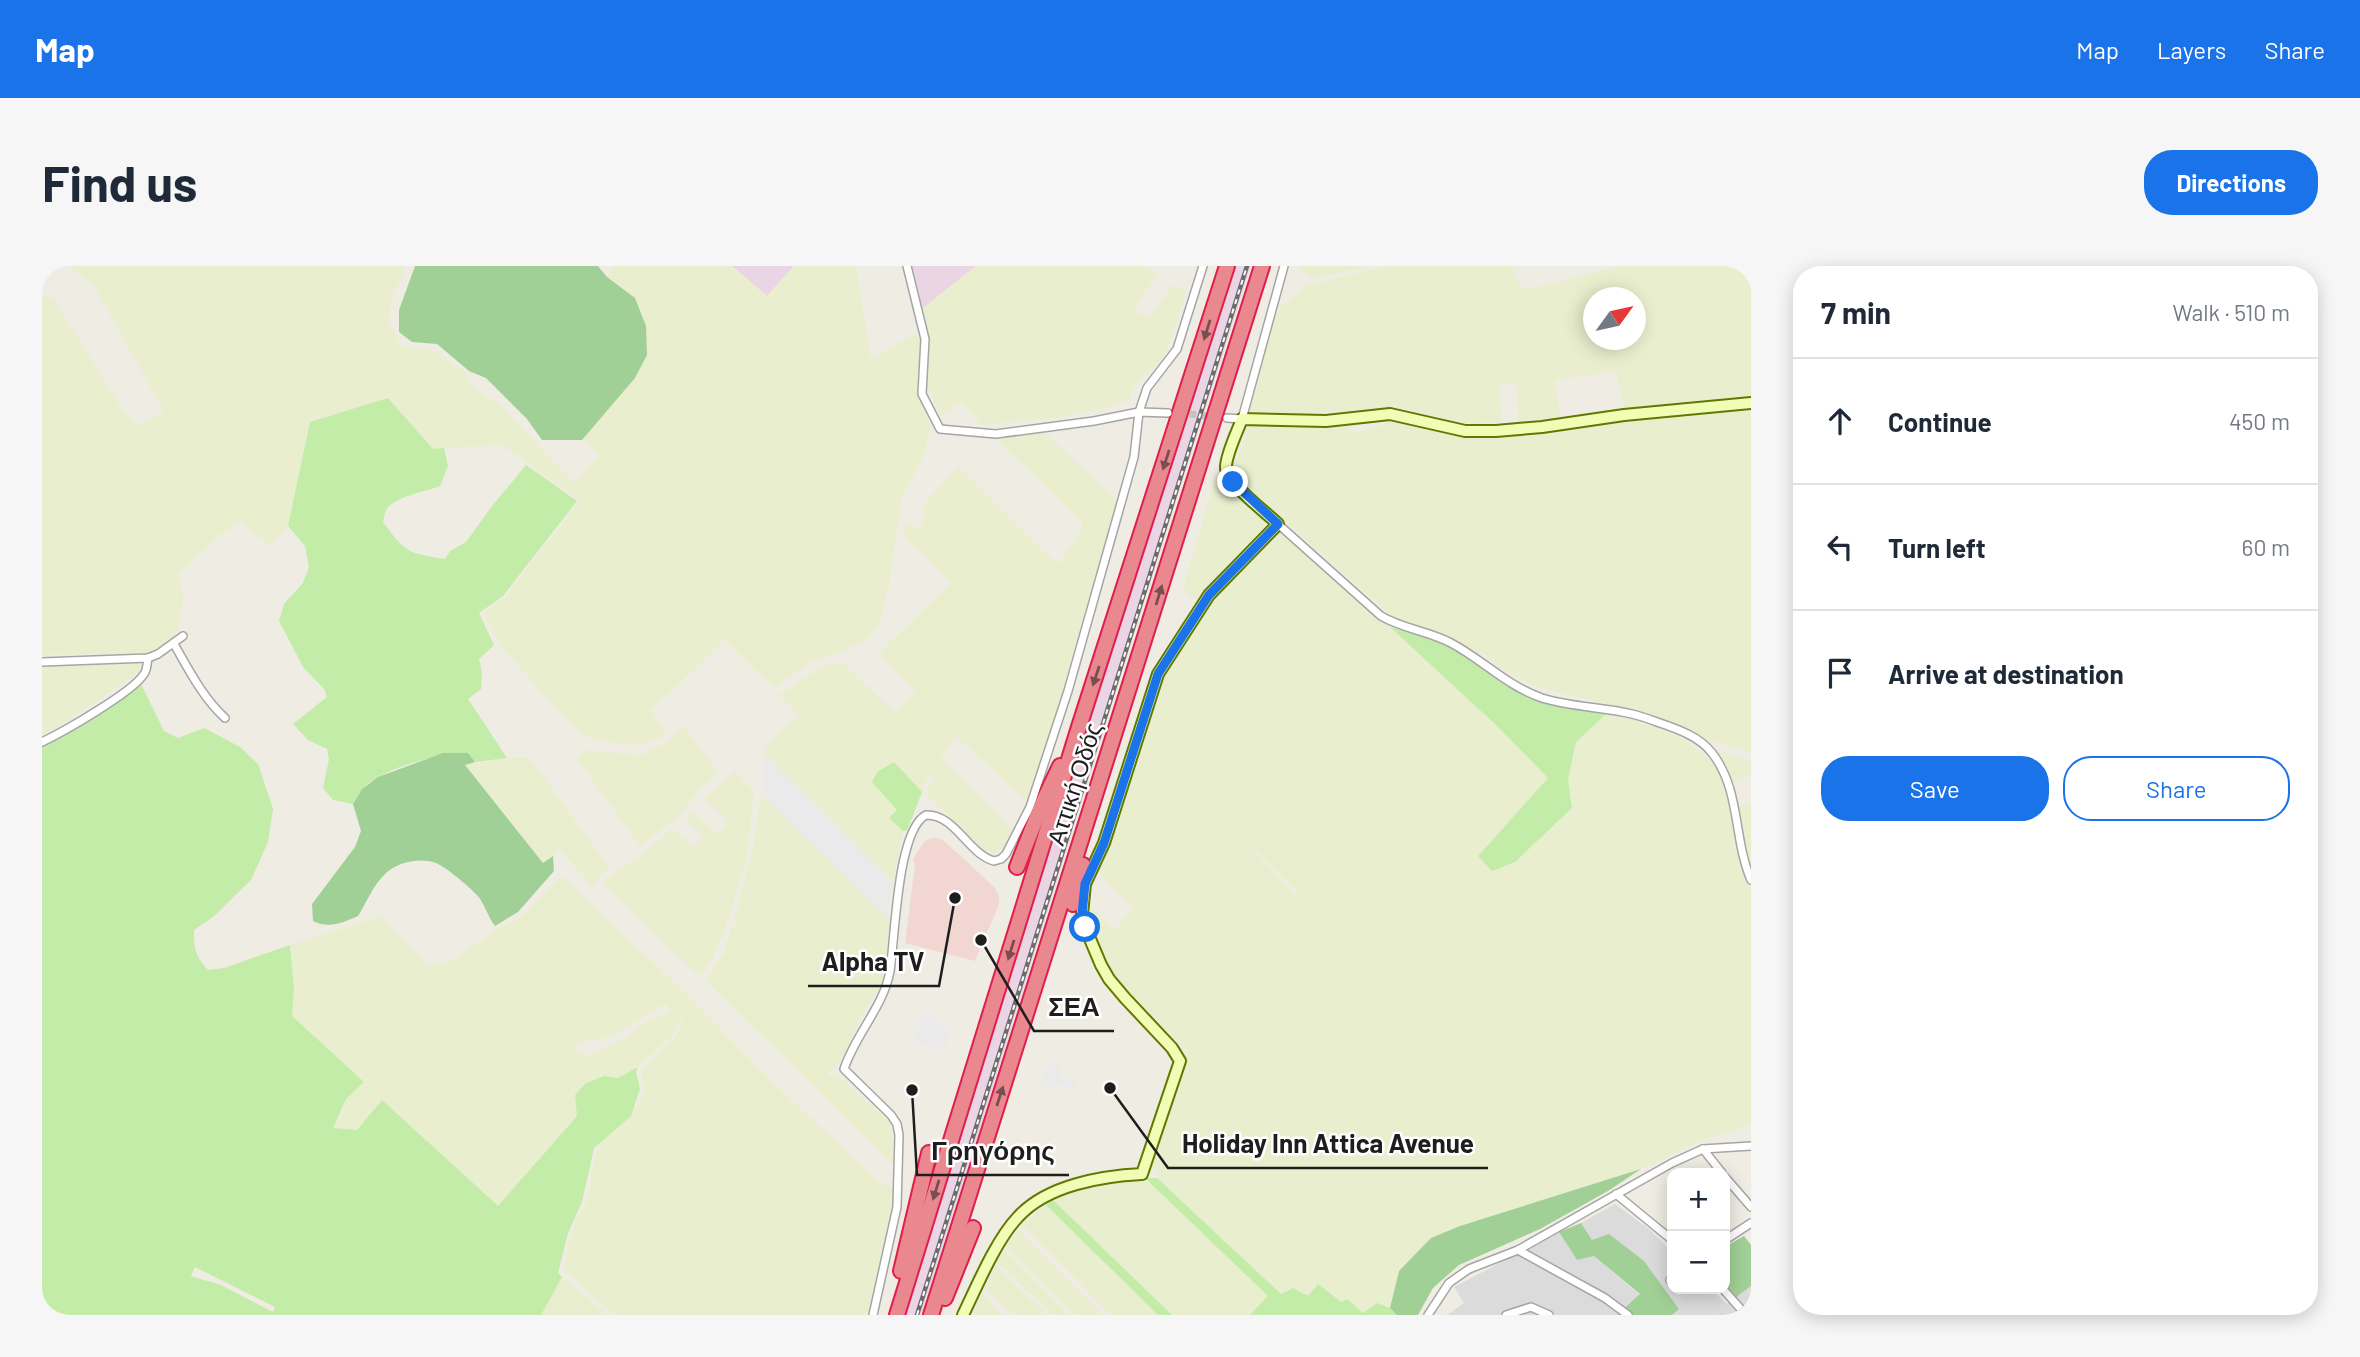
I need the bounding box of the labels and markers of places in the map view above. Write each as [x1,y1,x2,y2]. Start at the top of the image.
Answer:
callout: Alpha TV [808,939,939,986]
callout: ΣΕΑ [1034,984,1114,1031]
callout: Holiday Inn Attica Avenue [1168,1121,1488,1168]
callout: Γρηγόρης [917,1128,1069,1175]

